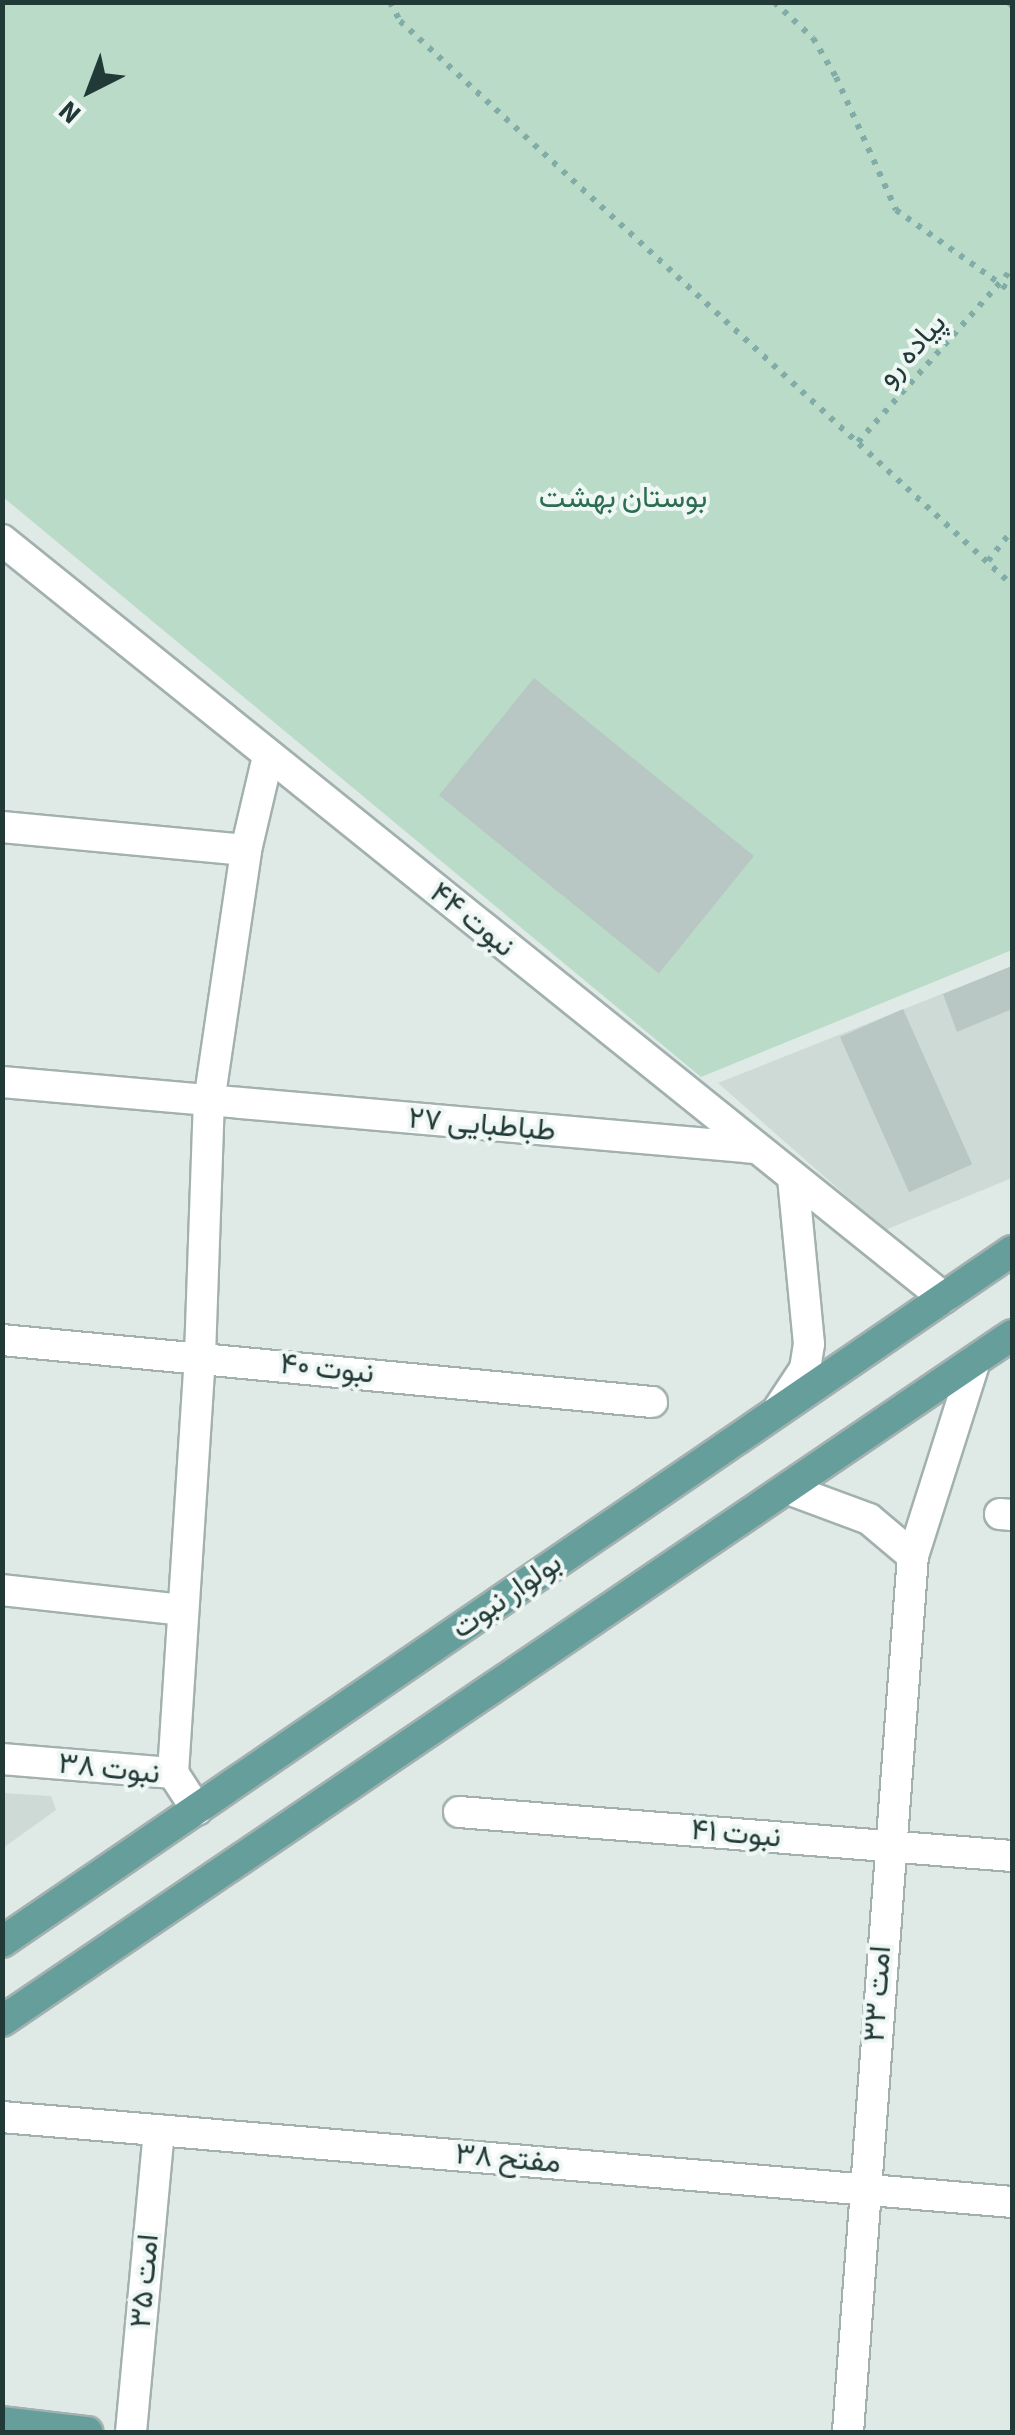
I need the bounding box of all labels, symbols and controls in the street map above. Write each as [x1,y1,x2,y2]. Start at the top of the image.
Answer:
north arrow [40,40,140,140]
text: N [50,91,90,133]
street label: پیاده رو [870,306,954,394]
park label: بوستان بهشت [539,480,707,516]
street label: نبوت ۴۴ [422,875,522,965]
street label: طباطبایی ۲۷ [407,1101,557,1149]
street label: نبوت ۴۰ [278,1346,376,1392]
street label: بولوار نبوت [445,1545,569,1647]
street label: نبوت ۳۸ [56,1746,162,1792]
street label: نبوت ۴۱ [689,1812,783,1856]
street label: امت ۳۳ [857,1945,899,2043]
street label: مفتح ۳۸ [454,2136,562,2182]
street label: امت ۳۵ [123,2232,167,2330]

